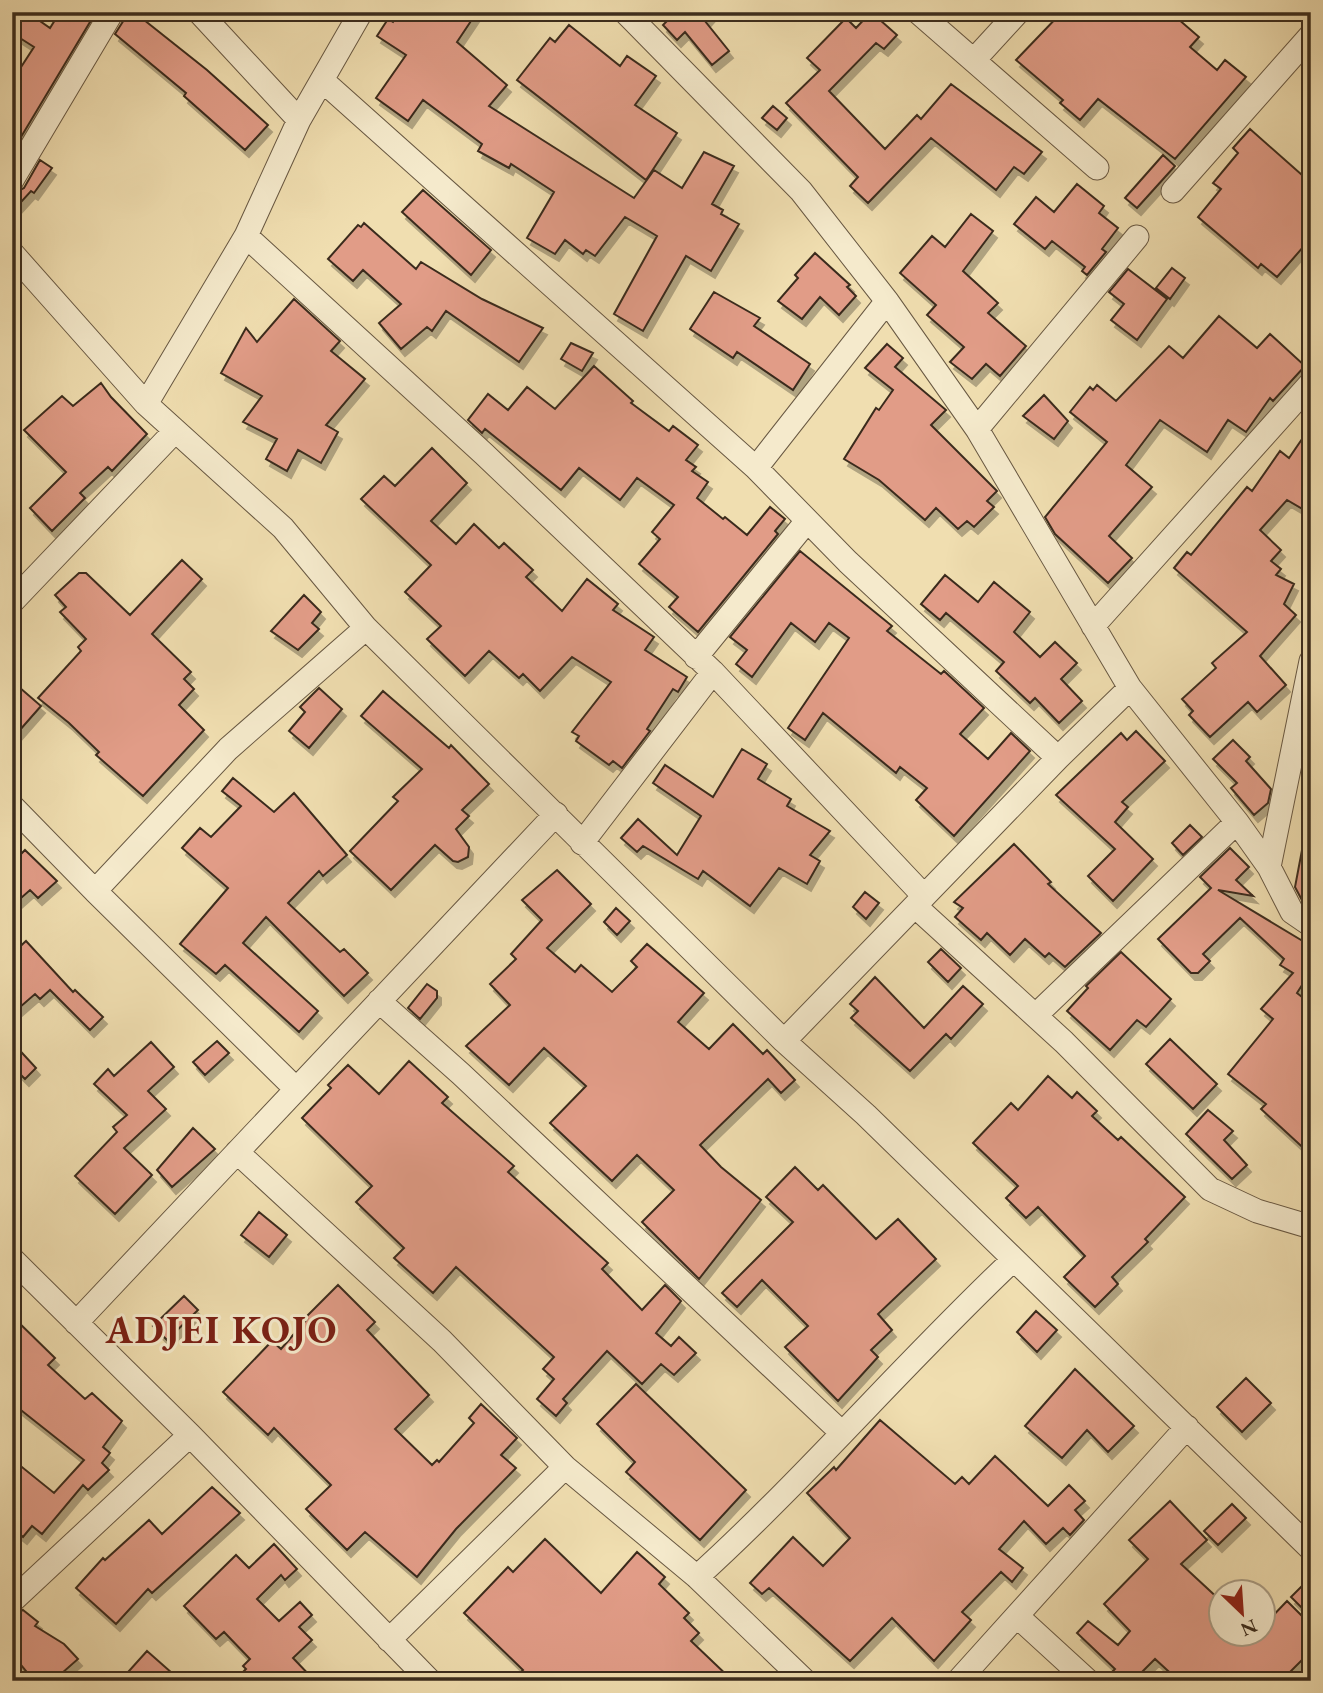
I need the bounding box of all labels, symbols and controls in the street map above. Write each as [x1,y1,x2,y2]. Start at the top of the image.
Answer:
district label: ADJEI KOJO [105,1305,338,1354]
north arrow [1208,1578,1278,1648]
text: N [1236,1613,1261,1643]

